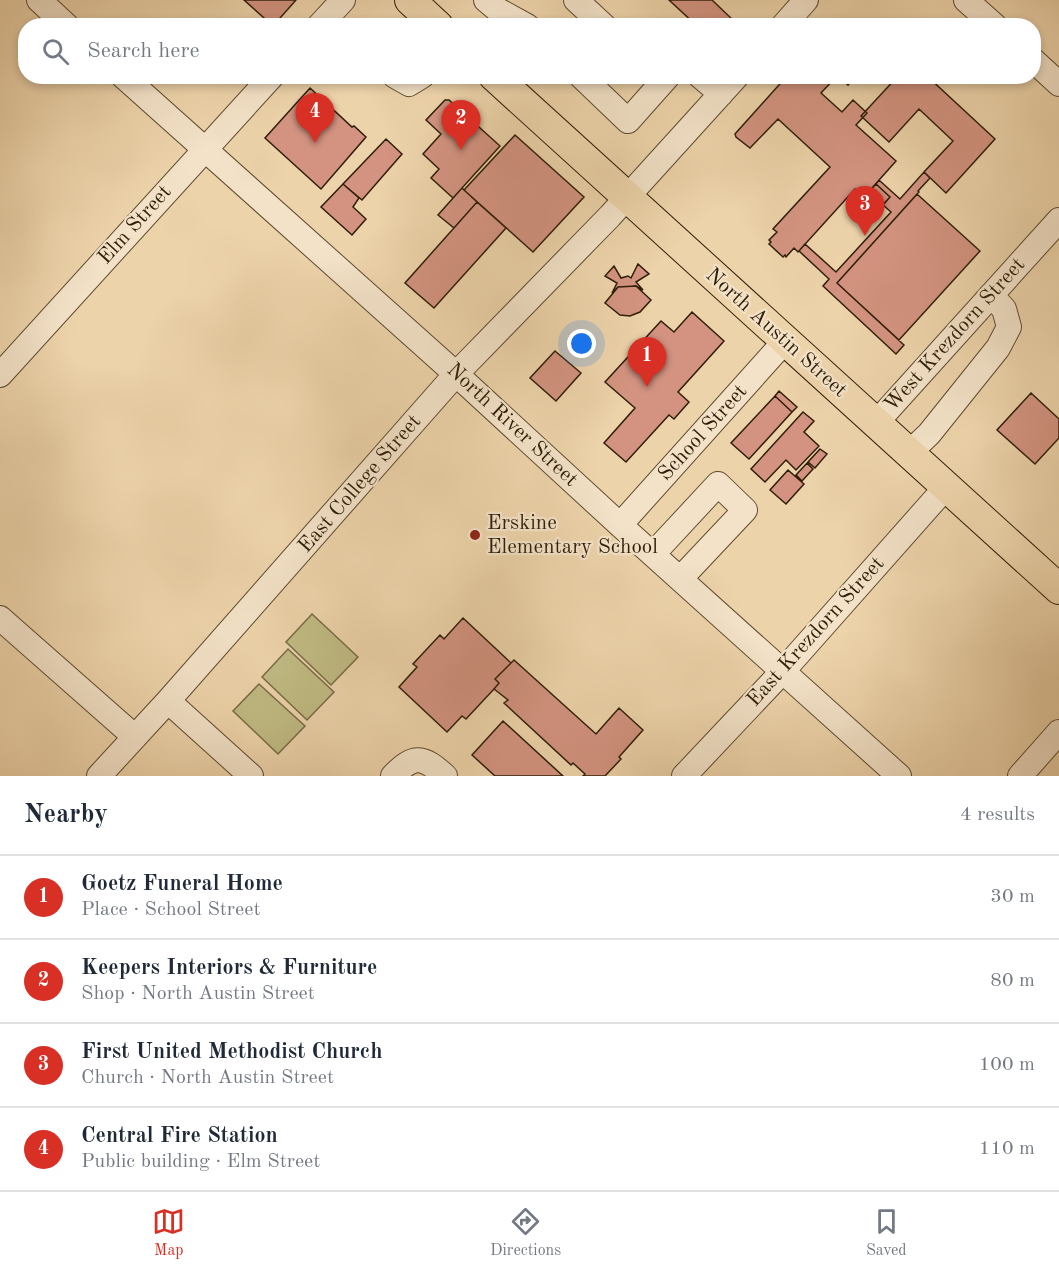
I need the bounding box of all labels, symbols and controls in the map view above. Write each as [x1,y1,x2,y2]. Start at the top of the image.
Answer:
search box [18,18,1041,84]
icon: search [39,35,72,68]
text: Search here [87,40,200,62]
pin: 4 [296,94,334,143]
pin: 2 [442,100,480,150]
street label: Elm Street [94,181,176,269]
pin: 3 [846,186,884,236]
street label: West Krezdorn Street [881,254,1029,416]
street label: North Austin Street [701,264,851,402]
your location [567,329,596,358]
pin: 1 [628,338,666,387]
street label: North River Street [442,359,582,491]
street label: School Street [655,381,751,485]
street label: East College Street [295,411,425,557]
place label: Erskine Elementary School [487,513,658,558]
marker: Erskine Elementary School [468,528,482,542]
street label: East Krezdorn Street [743,553,889,711]
text: Nearby [24,802,108,828]
text: 4 results [960,805,1035,825]
text: Goetz Funeral Home [81,873,283,895]
text: 1 [38,887,49,907]
text: 30 m [990,887,1035,907]
text: Place · School Street [81,900,260,920]
text: Keepers Interiors & Furniture [81,957,377,979]
text: 2 [38,971,49,991]
text: 80 m [990,971,1035,991]
text: Shop · North Austin Street [81,984,315,1004]
text: First United Methodist Church [81,1041,383,1063]
text: 3 [38,1055,49,1075]
text: 100 m [979,1055,1035,1075]
text: Church · North Austin Street [81,1068,334,1088]
text: Central Fire Station [81,1125,278,1147]
text: 4 [38,1139,49,1159]
text: 110 m [979,1139,1035,1159]
text: Public building · Elm Street [81,1152,320,1172]
tab: Map [152,1205,185,1261]
tab: Directions [490,1205,561,1261]
tab: Saved [866,1205,907,1261]

